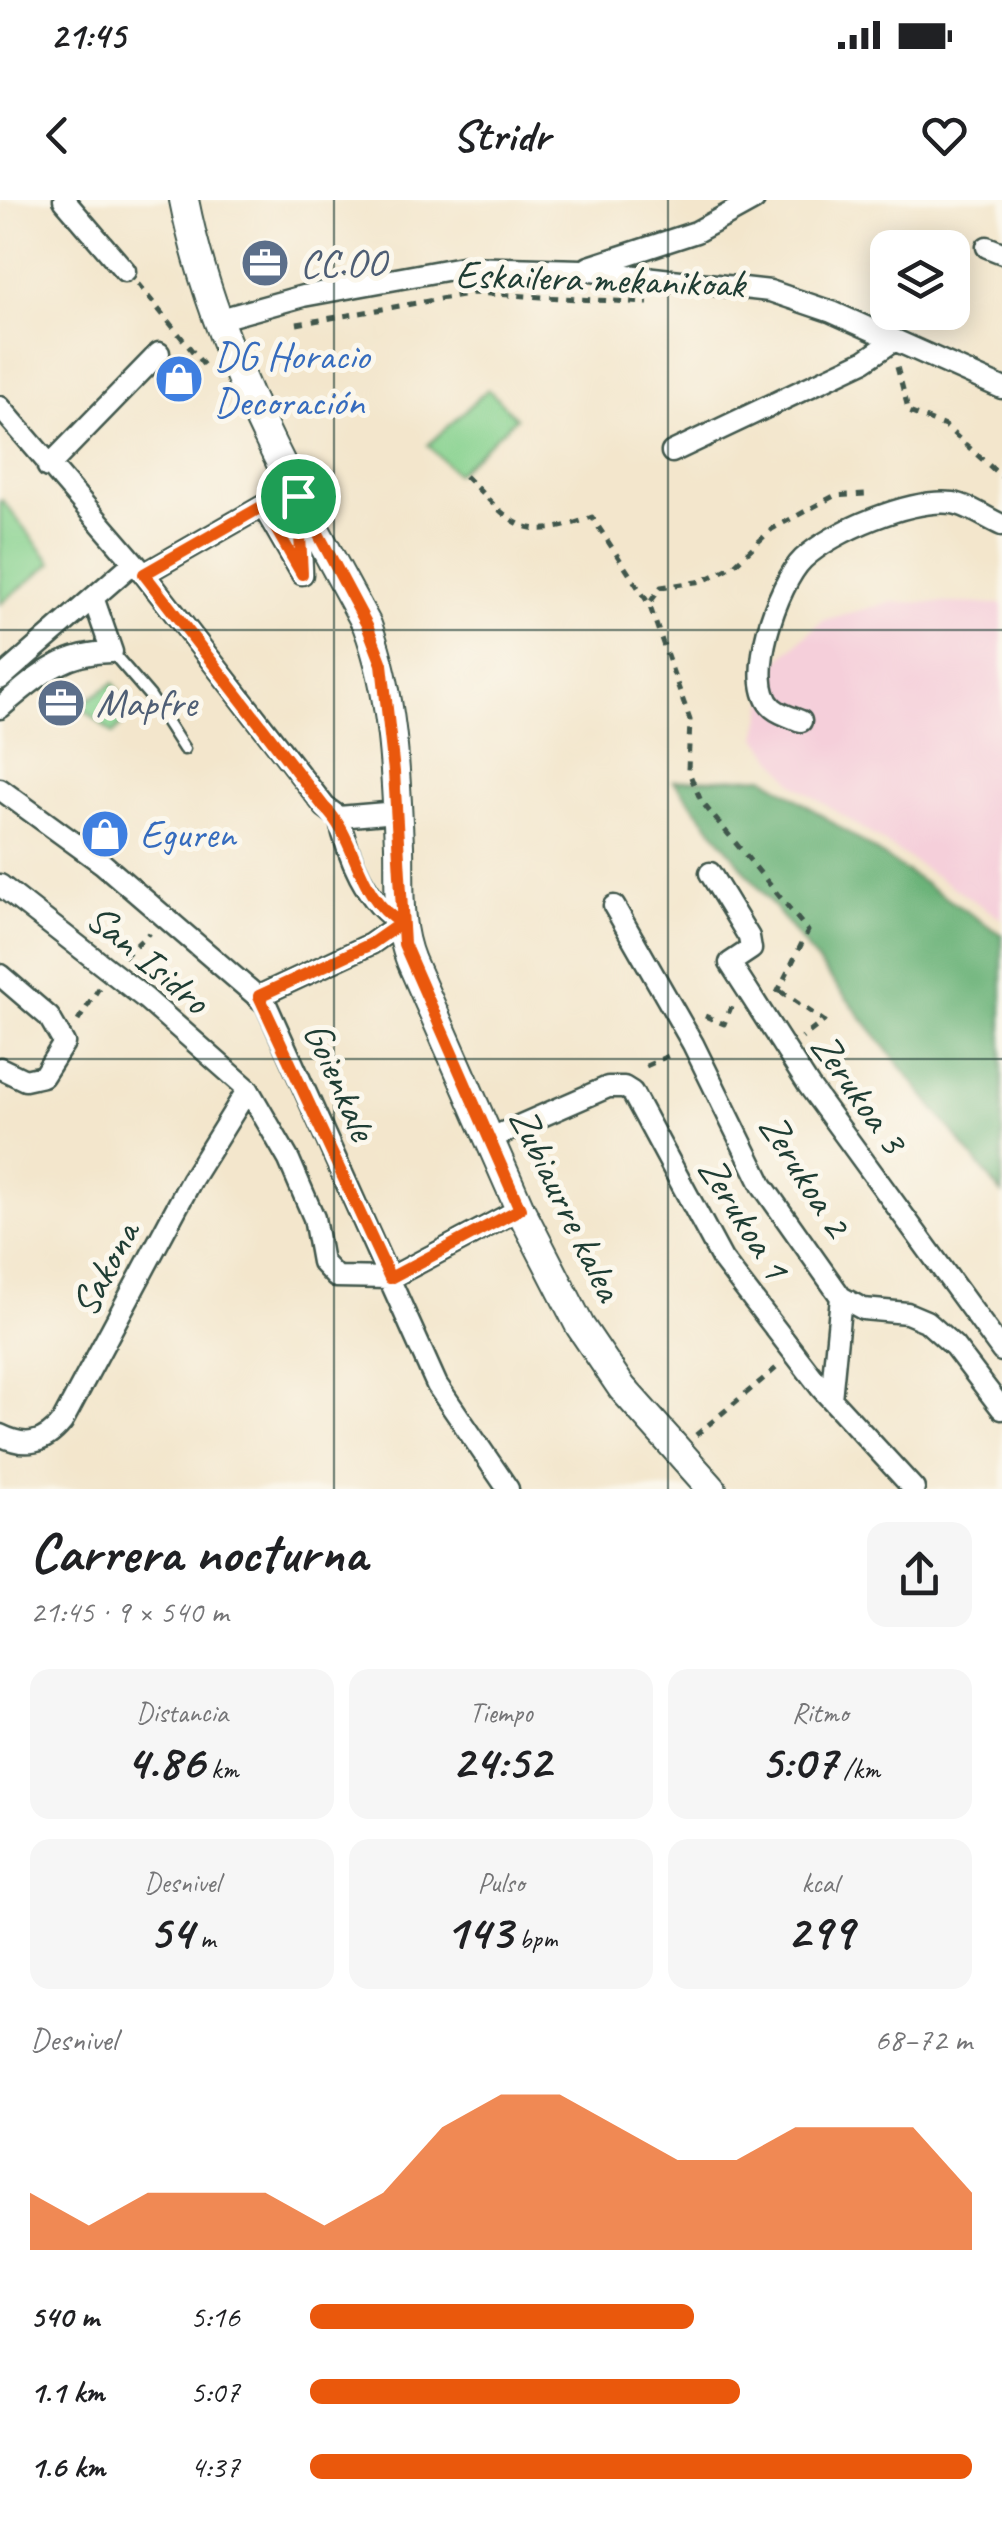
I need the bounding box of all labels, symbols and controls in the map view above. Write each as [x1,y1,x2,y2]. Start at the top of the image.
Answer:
text: 21:45 [50,12,125,59]
text: Stridr [452,107,550,164]
icon: back [30,108,85,163]
icon: heart [917,108,972,163]
map controls [870,230,970,330]
button: layers [870,230,970,330]
office icon: CC.OO [239,237,291,289]
place label: CC.OO [300,238,390,288]
street label: Eskailera mekanikoak [455,249,748,309]
place label: DG Horacio Decoración [214,331,371,427]
shop icon: DG Horacio Decoración [153,353,205,405]
pin [256,454,341,539]
icon: arrive [271,469,326,524]
office icon: Mapfre [35,677,87,729]
place label: Mapfre [96,678,199,728]
shop icon: Eguren [79,808,131,860]
place label: Eguren [140,809,238,859]
street label: San Isidro [76,893,221,1026]
street label: Goienkale [292,1014,389,1151]
street label: Zerukoa 3 [800,1023,920,1165]
street label: Zubiaurre kalea [498,1099,635,1311]
street label: Zerukoa 2 [748,1104,864,1248]
street label: Zerukoa 1 [687,1147,802,1290]
street label: Sakona [60,1210,152,1325]
text: Carrera nocturna [30,1518,367,1588]
button: share [867,1522,972,1627]
text: 21:45 · 9 × 540 m [30,1591,228,1632]
text: Distancia [136,1695,228,1730]
text: Tiempo [469,1695,533,1730]
text: Ritmo [792,1695,848,1730]
text: 4.86 [126,1730,204,1793]
text: 24:52 [451,1730,551,1793]
text: 5:07 [760,1730,837,1793]
text: km [204,1751,238,1786]
text: /km [837,1751,880,1786]
text: Desnivel [144,1865,220,1900]
text: Pulso [478,1865,524,1900]
text: kcal [801,1865,839,1900]
text: 54 [149,1900,193,1963]
text: 143 [445,1900,512,1963]
text: 299 [787,1900,853,1963]
text: m [193,1921,215,1956]
text: bpm [512,1921,557,1956]
text: Desnivel [30,2019,117,2060]
text: 68–72 m [874,2019,972,2060]
text: 540 m [30,2296,99,2337]
text: 5:16 [190,2296,240,2337]
text: 1.1 km [30,2371,104,2412]
text: 5:07 [190,2371,240,2412]
text: 1.6 km [30,2446,105,2487]
text: 4:37 [190,2446,240,2487]

